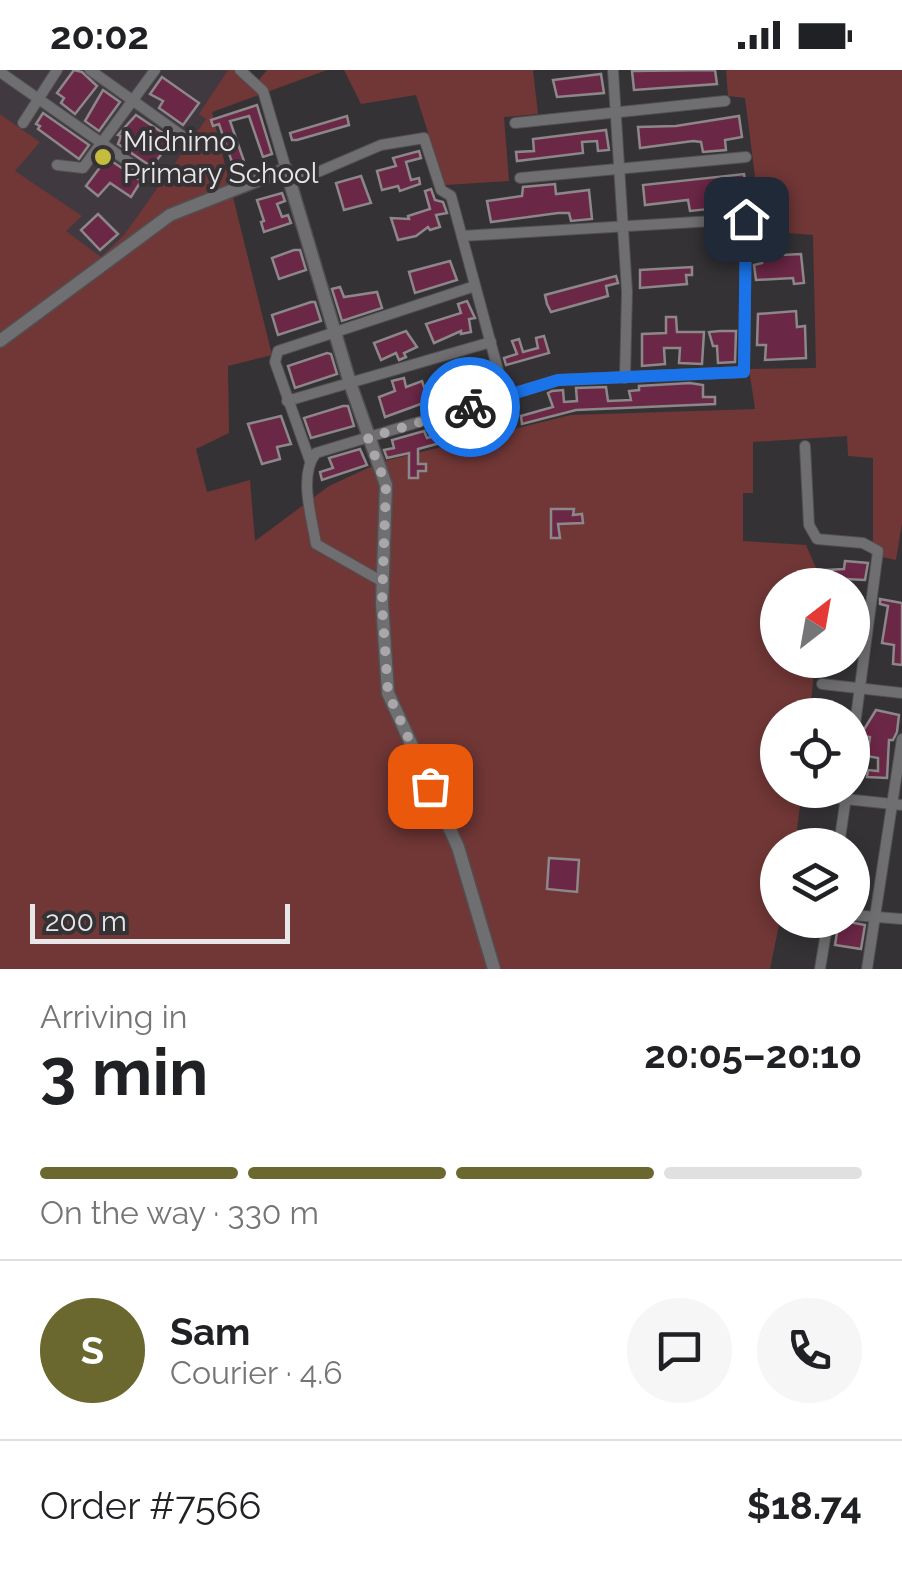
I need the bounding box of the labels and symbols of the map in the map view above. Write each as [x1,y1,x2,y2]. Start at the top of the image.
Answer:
place label: Midnimo Primary School [123,125,319,190]
marker: Midnimo Primary School [92,146,114,168]
pin [704,177,789,262]
courier [420,357,520,457]
north arrow [760,568,870,678]
pin [388,744,473,829]
scale bar [30,899,290,944]

